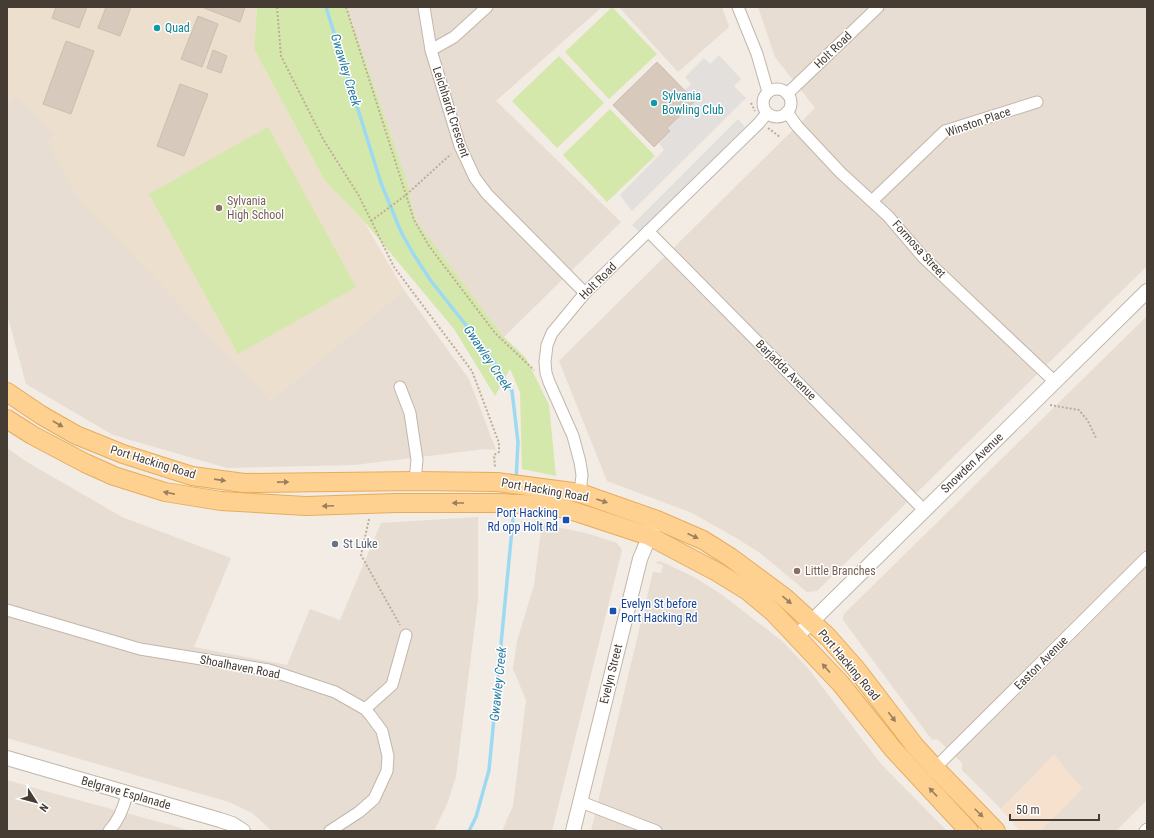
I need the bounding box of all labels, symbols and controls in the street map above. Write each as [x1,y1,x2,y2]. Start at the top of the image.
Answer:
place label: Quad [165,21,190,35]
marker: Quad [152,23,162,33]
street label: Holt Road [811,29,855,71]
water label: Gwawley Creek [328,32,364,108]
street label: Leichhardt Crescent [430,65,472,160]
place label: Sylvania Bowling Club [662,89,724,117]
marker: Sylvania Bowling Club [649,98,659,108]
street label: Winston Place [944,104,1013,140]
place label: Sylvania High School [227,194,284,222]
marker: Sylvania High School [214,203,224,213]
street label: Formosa Street [890,217,949,281]
street label: Holt Road [577,260,619,302]
water label: Gwawley Creek [461,323,515,394]
street label: Barjadda Avenue [753,337,819,403]
one-way arrow [52,421,64,428]
street label: Snowden Avenue [938,430,1006,496]
street label: Port Hacking Road [109,442,197,482]
street label: Port Hacking Road [500,475,590,505]
one-way arrow [214,477,226,483]
one-way arrow [277,479,290,485]
one-way arrow [163,489,175,495]
one-way arrow [597,498,609,504]
one-way arrow [451,500,464,506]
one-way arrow [322,502,334,509]
place label: Port Hacking Rd opp Holt Rd [487,506,558,534]
marker: Port Hacking Rd opp Holt Rd [561,515,571,525]
one-way arrow [688,533,699,539]
place label: St Luke [343,537,378,551]
marker: St Luke [330,539,340,549]
place label: Little Branches [805,564,876,578]
marker: Little Branches [792,566,802,576]
one-way arrow [781,595,792,604]
place label: Evelyn St before Port Hacking Rd [621,597,698,625]
marker: Evelyn St before Port Hacking Rd [608,606,618,616]
street label: Port Hacking Road [815,627,883,703]
street label: Easton Avenue [1011,633,1071,693]
street label: Evelyn Street [597,642,625,705]
water label: Gwawley Creek [487,646,509,722]
street label: Shoalhaven Road [199,652,281,682]
one-way arrow [822,663,831,673]
one-way arrow [888,711,896,722]
street label: Belgrave Esplanade [80,774,173,813]
north arrow [16,782,56,822]
one-way arrow [928,787,937,797]
scale bar [1010,796,1099,822]
text: N [36,801,51,814]
text: 50 m [1016,803,1040,817]
one-way arrow [974,808,984,818]

